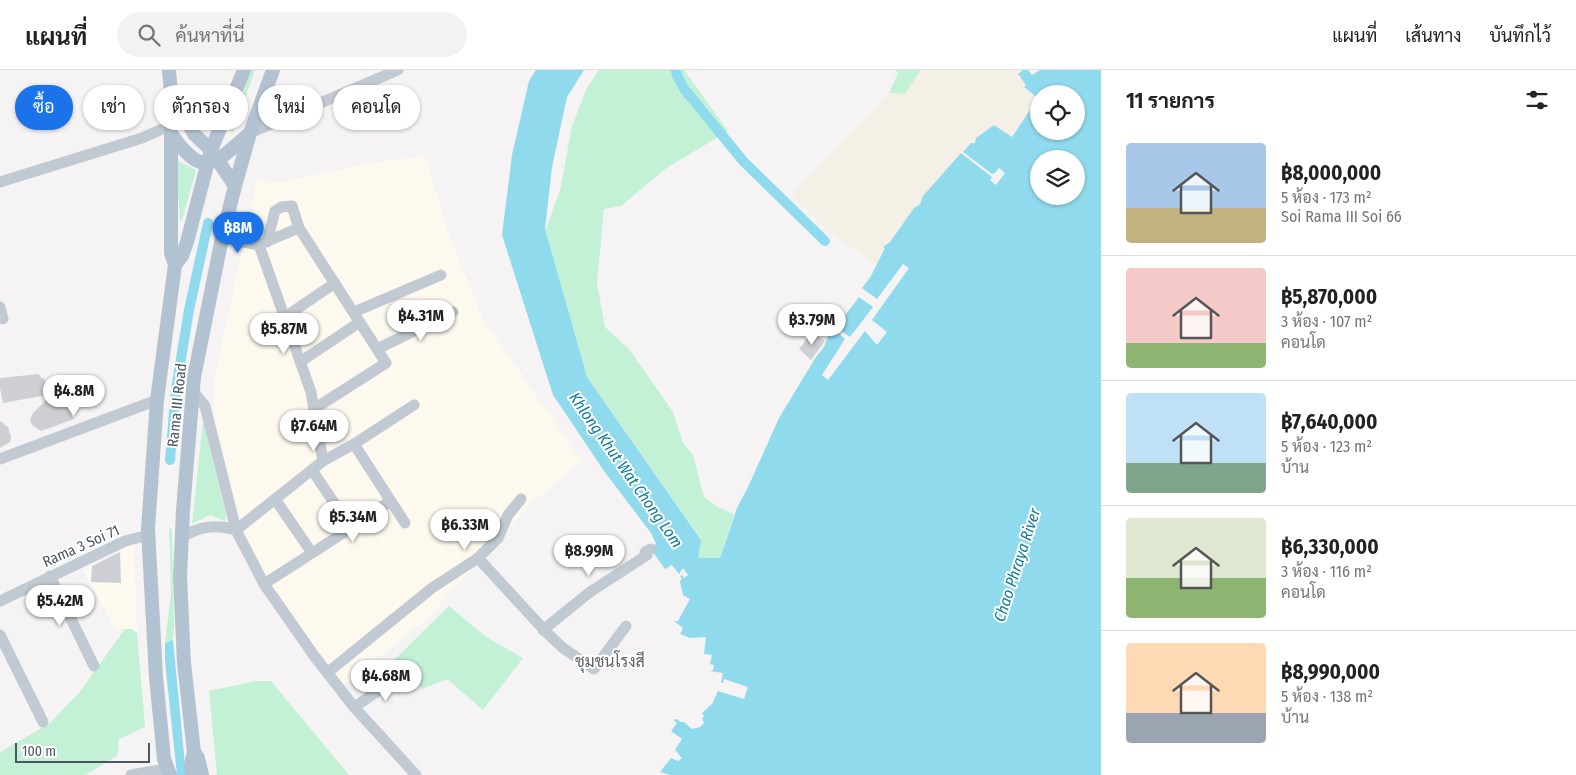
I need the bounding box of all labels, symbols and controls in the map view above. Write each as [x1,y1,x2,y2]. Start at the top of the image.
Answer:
search box [117,12,467,57]
icon: search [135,21,163,49]
text: แผนที่ [25,23,87,51]
text: ค้นหาที่นี่ [175,24,245,47]
text: แผนที่ [1332,25,1377,47]
text: เส้นทาง [1405,25,1461,47]
text: บันทึกไว้ [1489,25,1551,47]
chip: ซื้อ [15,85,73,130]
chip: เช่า [83,85,144,130]
chip: ตัวกรอง [154,85,248,130]
chip: ใหม่ [258,85,323,130]
chip: คอนโด [333,85,420,130]
map controls [1030,85,1085,205]
button: locate [1030,85,1085,140]
icon: filters [1523,86,1551,114]
text: 11 รายการ [1126,88,1215,114]
button: layers [1030,150,1085,205]
text: ฿8,000,000 [1281,160,1381,186]
icon: home [1166,163,1226,223]
text: 5 ห้อง · 173 m² [1281,188,1371,207]
text: Soi Rama III Soi 66 [1281,207,1402,226]
pin: ฿8M [214,212,262,254]
text: ฿8M [224,218,252,237]
text: ฿5,870,000 [1281,284,1377,310]
icon: home [1166,288,1226,348]
pin: ฿4.31M [380,300,462,342]
pin: ฿3.79M [771,304,853,346]
text: ฿4.31M [398,306,444,325]
text: ฿3.79M [789,310,835,329]
pin: ฿5.87M [243,312,325,355]
text: 3 ห้อง · 107 m² [1281,312,1372,331]
text: ฿5.87M [261,319,307,338]
text: คอนโด [1281,333,1326,352]
street label: Rama III Road [164,362,190,448]
pin: ฿4.8M [39,374,109,417]
text: ฿4.8M [54,381,94,400]
water label: Khlong Khut Wat Chong Lom [565,389,687,551]
text: ฿7,640,000 [1281,409,1378,435]
pin: ฿7.64M [273,410,355,452]
icon: home [1166,413,1226,473]
text: ฿7.64M [291,416,337,435]
text: 5 ห้อง · 123 m² [1281,437,1372,456]
text: บ้าน [1281,458,1309,477]
pin: ฿5.34M [312,500,394,543]
water label: Chao Phraya River [990,505,1044,624]
text: ฿5.34M [329,507,377,526]
pin: ฿6.33M [424,508,506,551]
text: ฿6.33M [441,515,489,534]
street label: Rama 3 Soi 71 [40,521,122,571]
pin: ฿8.99M [548,534,630,577]
text: ฿6,330,000 [1281,534,1379,560]
icon: home [1166,538,1226,598]
text: ฿8.99M [565,541,613,560]
text: 3 ห้อง · 116 m² [1281,562,1372,581]
text: คอนโด [1281,583,1326,602]
pin: ฿5.42M [19,584,101,627]
text: ฿5.42M [37,591,83,610]
district label: ชุมชนโรงสี [575,650,645,673]
text: ฿8,990,000 [1281,659,1380,685]
pin: ฿4.68M [345,660,427,702]
icon: home [1166,663,1226,723]
text: ฿4.68M [362,666,410,685]
text: 5 ห้อง · 138 m² [1281,687,1373,706]
text: บ้าน [1281,708,1309,727]
scale bar [15,740,150,763]
text: 100 m [22,743,56,760]

